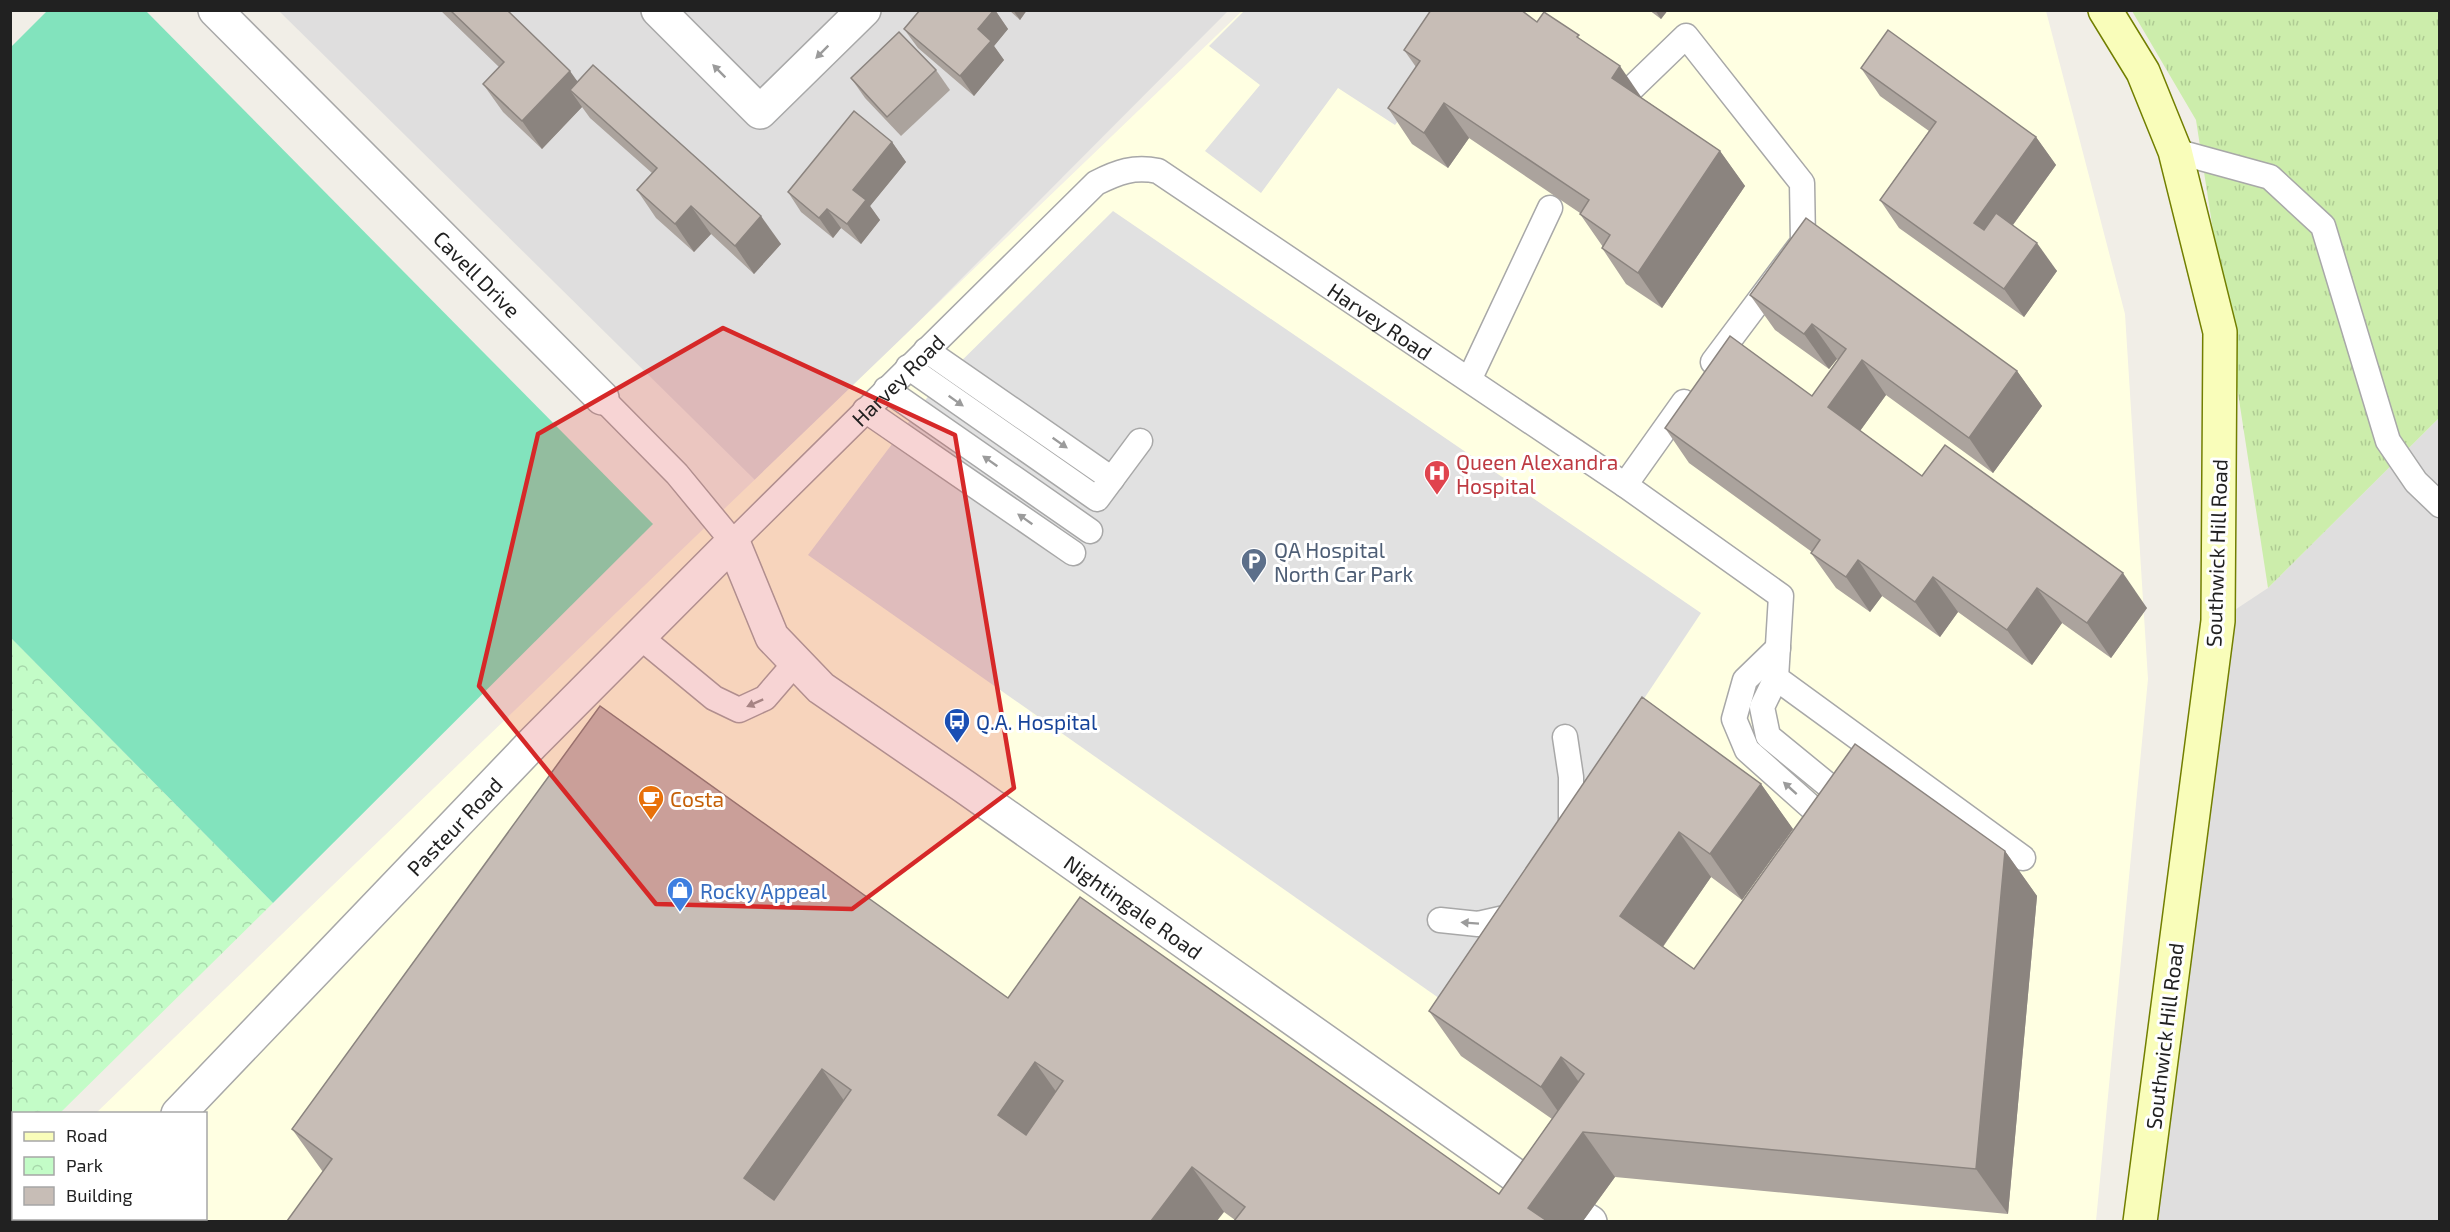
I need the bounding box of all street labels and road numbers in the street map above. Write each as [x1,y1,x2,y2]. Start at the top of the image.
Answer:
street label: Cavell Drive [429,225,526,322]
street label: Harvey Road [1324,277,1437,364]
street label: Harvey Road [846,328,949,431]
street label: Southwick Hill Road [2200,459,2232,647]
street label: Pasteur Road [401,771,507,880]
street label: Nightingale Road [1060,849,1208,964]
street label: Southwick Hill Road [2140,941,2188,1131]

